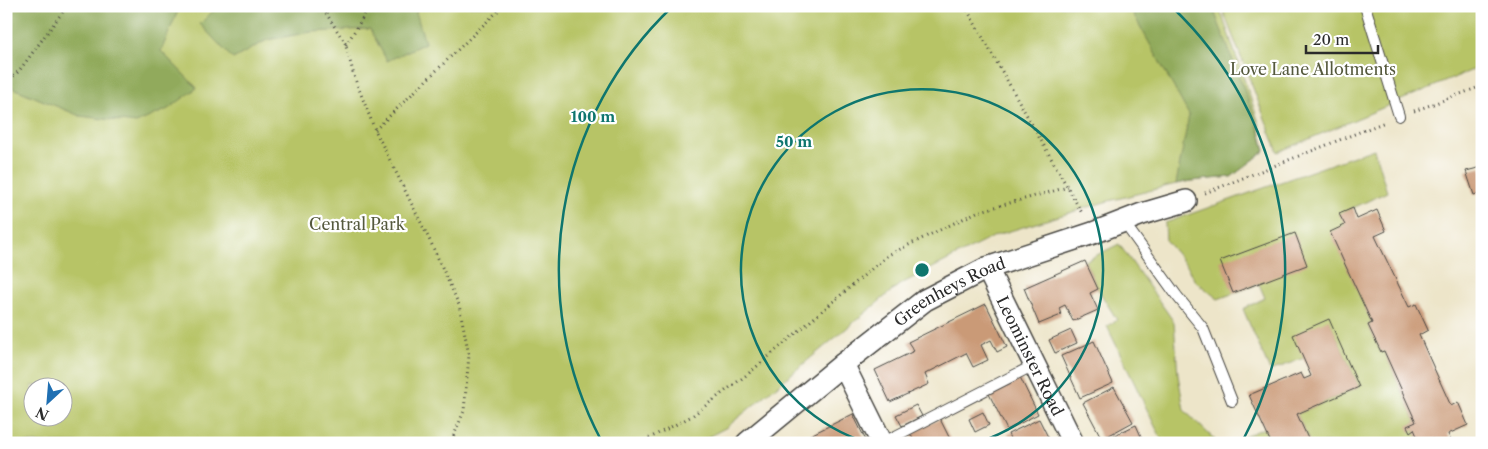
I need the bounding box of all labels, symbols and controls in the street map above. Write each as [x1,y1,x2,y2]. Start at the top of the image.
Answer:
scale bar [1306,22,1378,54]
text: 20 m [1313,30,1349,49]
park label: Love Lane Allotments [1230,59,1396,79]
text: 100 m [571,107,615,126]
text: 50 m [776,132,812,151]
park label: Central Park [309,214,406,234]
street label: Greenheys Road [890,253,1008,331]
centre of rings [913,261,931,279]
street label: Leominster Road [992,293,1068,419]
north arrow [22,376,72,426]
text: N [33,403,52,424]

